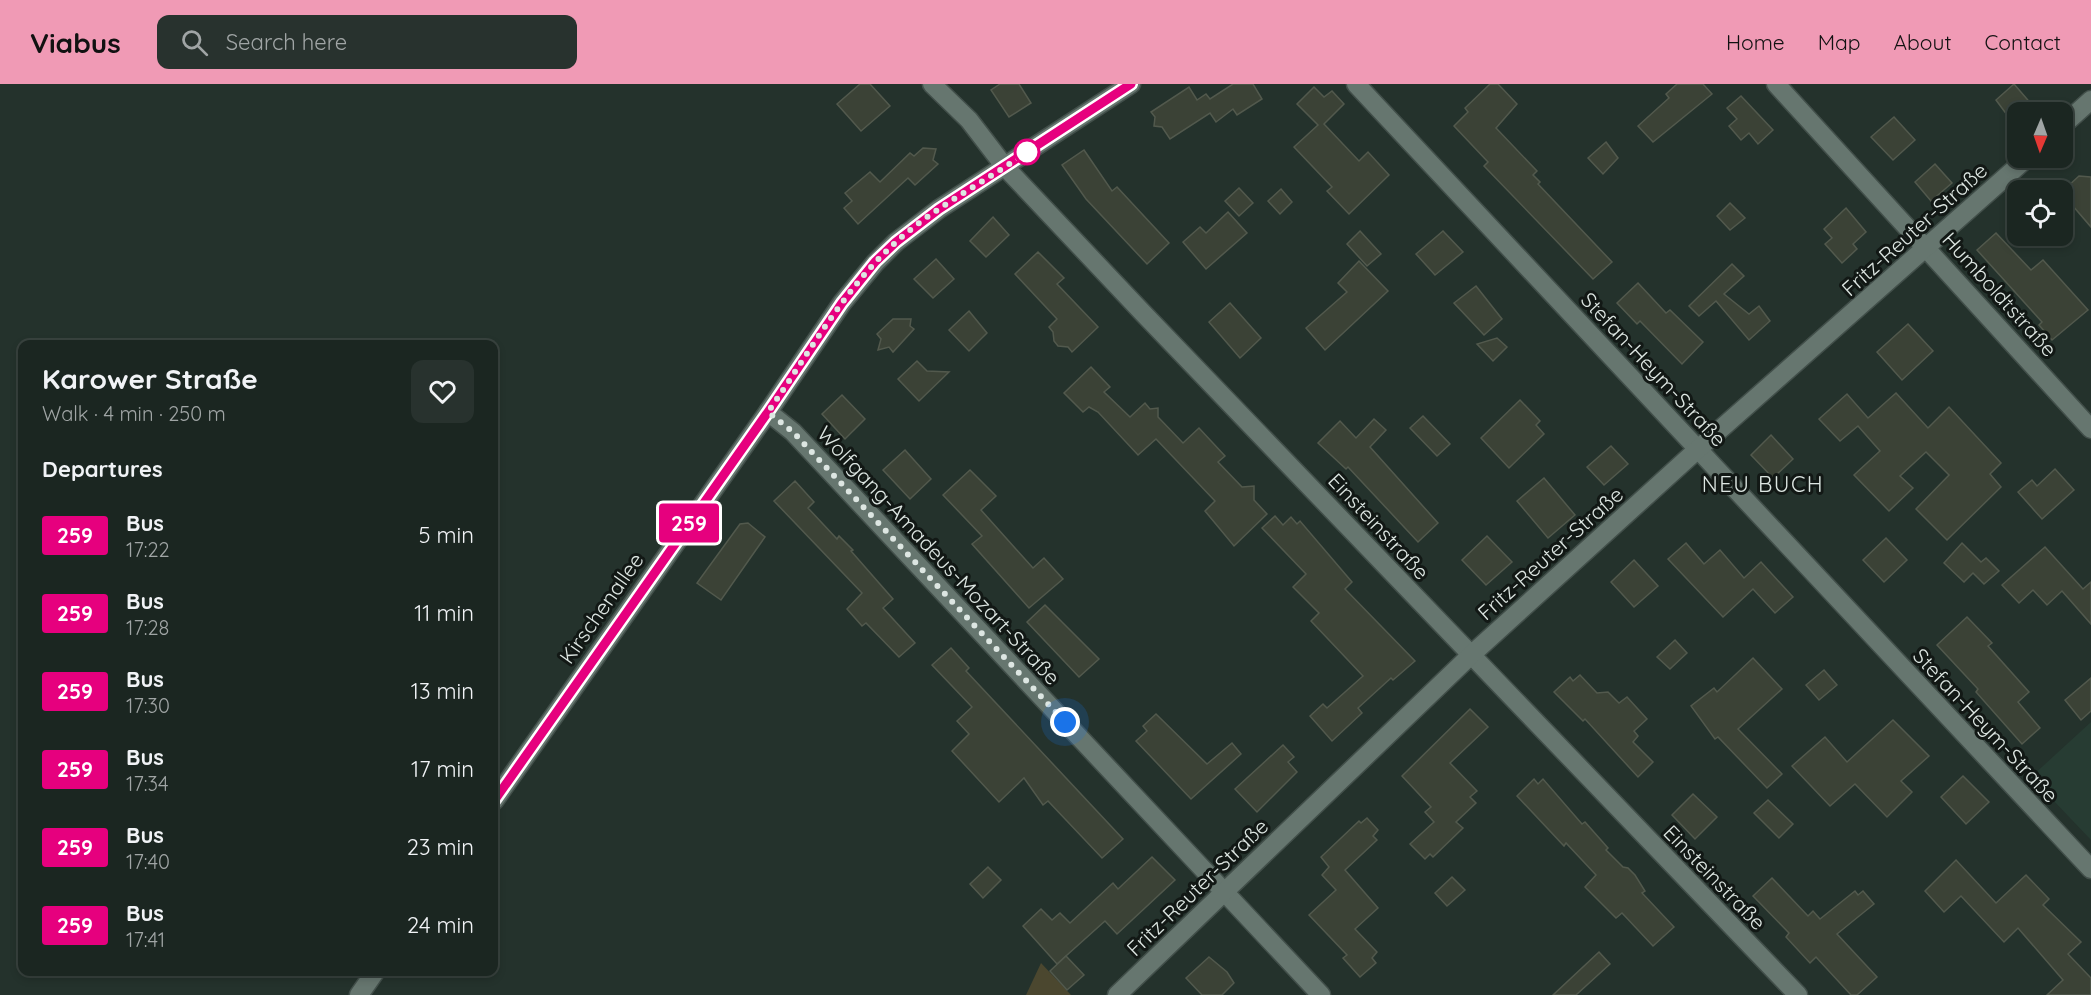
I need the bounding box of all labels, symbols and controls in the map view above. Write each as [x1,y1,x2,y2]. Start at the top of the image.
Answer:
search box [157,15,577,69]
text: Viabus [30,25,121,60]
icon: search [178,26,211,59]
text: Search here [226,28,347,56]
text: Home [1726,29,1785,55]
text: Map [1818,29,1861,55]
text: About [1894,29,1952,55]
text: Contact [1985,29,2061,55]
north arrow [2007,102,2073,168]
map controls [2007,102,2073,246]
unlabelled marker [1014,139,1040,165]
street label: Fritz-Reuter-Straße [1836,157,1992,301]
button: locate [2007,180,2073,246]
street label: Humboldtstraße [1937,226,2063,362]
street label: Stefan-Heym-Straße [1576,286,1732,452]
button: heart [411,360,474,423]
text: Karower Straße [42,361,258,396]
text: Walk · 4 min · 250 m [42,401,226,426]
street label: Wolfgang-Amadeus-Mozart-Straße [812,420,1066,690]
text: Departures [42,455,163,483]
street label: Einsteinstraße [1323,467,1435,585]
district label: NEU BUCH [1702,470,1824,498]
street label: Fritz-Reuter-Straße [1472,481,1628,625]
line badge: 259 [654,504,724,542]
text: Bus [126,509,164,537]
text: 259 [671,510,707,536]
text: 5 min [419,521,474,549]
text: 259 [57,522,93,548]
text: 17:22 [126,537,170,562]
street label: Kirschenallee [553,548,649,668]
text: Bus [126,587,164,615]
text: 11 min [414,599,474,627]
text: 259 [57,600,93,626]
text: 17:28 [126,615,169,640]
street label: Stefan-Heym-Straße [1908,642,2064,808]
text: Bus [126,665,164,693]
text: 13 min [411,677,474,705]
text: 259 [57,678,93,704]
text: 17:30 [126,693,170,718]
your location [1050,707,1080,737]
text: Bus [126,743,164,771]
text: 17 min [411,755,474,783]
text: 259 [57,756,93,782]
text: 17:34 [126,771,168,796]
street label: Fritz-Reuter-Straße [1121,813,1273,961]
street label: Einsteinstraße [1658,819,1772,935]
text: Bus [126,821,164,849]
text: 23 min [407,833,474,861]
text: 259 [57,834,93,860]
text: 17:40 [126,849,170,874]
text: Bus [126,899,164,927]
text: 24 min [407,911,474,939]
text: 259 [57,912,93,938]
text: 17:41 [126,927,165,952]

